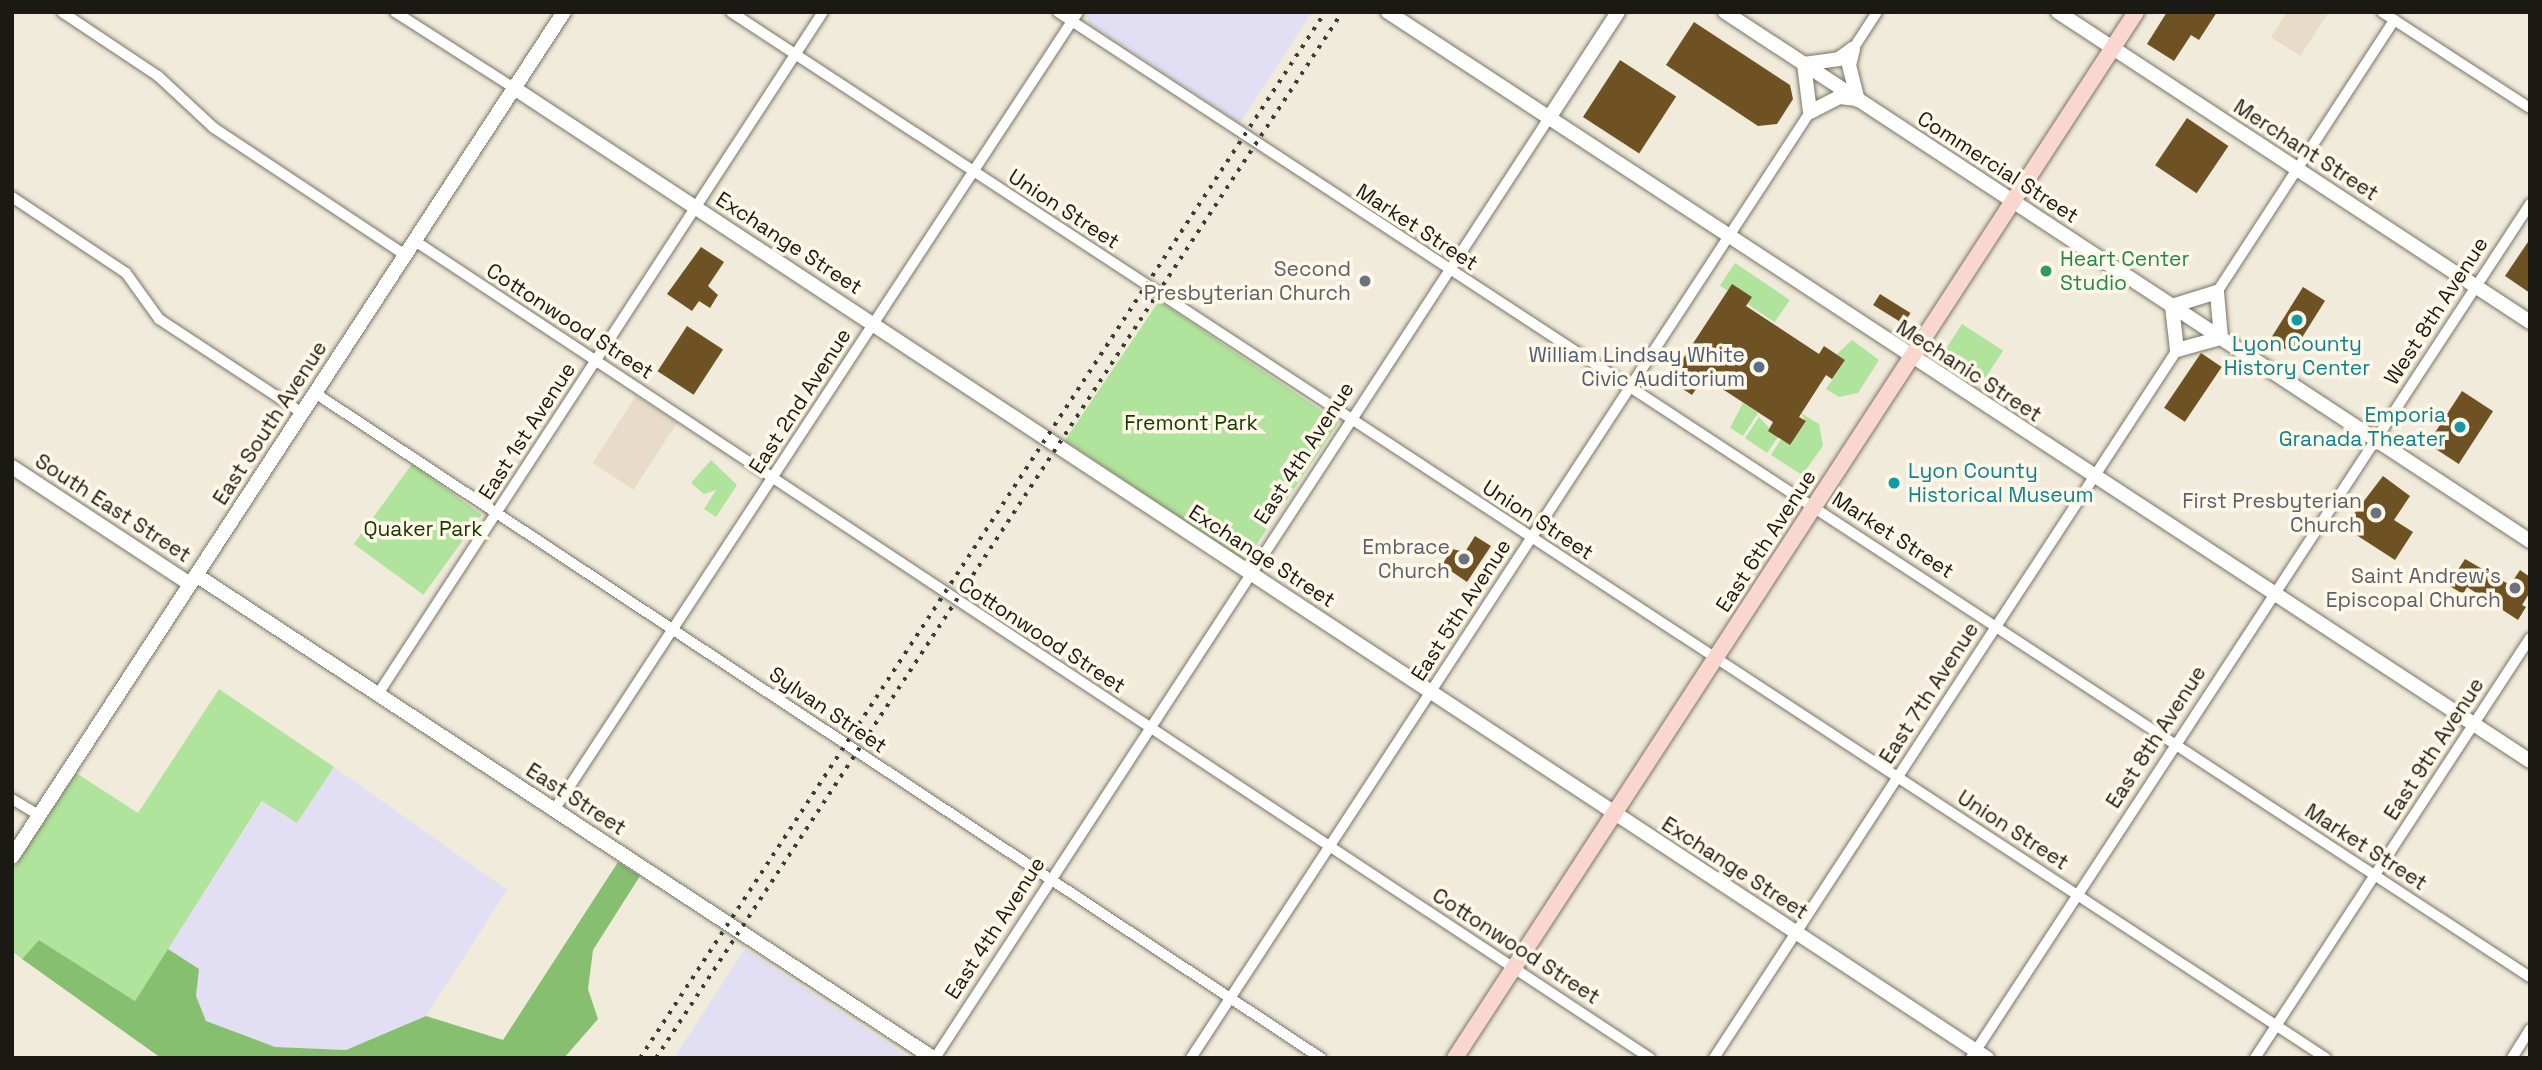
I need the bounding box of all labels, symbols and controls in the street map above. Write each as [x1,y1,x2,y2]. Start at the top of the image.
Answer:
street label: Merchant Street [2229,94,2383,206]
street label: Commercial Street [1913,105,2083,229]
street label: Union Street [1004,164,1124,254]
street label: Market Street [1351,178,1483,276]
street label: Exchange Street [711,186,867,300]
street label: West 8th Avenue [2379,232,2493,390]
place label: Heart Center Studio [2060,246,2189,296]
place label: Second Presbyterian Church [1144,256,1351,306]
street label: Cottonwood Street [482,258,658,384]
marker: Heart Center Studio [2038,263,2054,279]
marker: Second Presbyterian Church [1357,273,1373,289]
marker: Lyon County History Center [2289,312,2305,328]
street label: Mechanic Street [1892,315,2046,427]
street label: East 2nd Avenue [744,324,856,478]
place label: Lyon County History Center [2224,331,2370,381]
street label: East South Avenue [208,336,332,510]
place label: William Lindsay White Civic Auditorium [1528,342,1745,392]
street label: East 1st Avenue [473,358,581,504]
marker: William Lindsay White Civic Auditorium [1751,359,1767,375]
street label: East 4th Avenue [1249,377,1359,529]
place label: Emporia Granada Theater [2278,402,2446,452]
park label: Fremont Park [1124,410,1258,436]
marker: Emporia Granada Theater [2452,419,2468,435]
street label: South East Street [30,448,196,568]
place label: Lyon County Historical Museum [1908,458,2094,508]
street label: East 6th Avenue [1711,465,1821,617]
street label: Union Street [1478,475,1598,565]
marker: Lyon County Historical Museum [1886,475,1902,491]
street label: Market Street [1827,486,1959,584]
place label: First Presbyterian Church [2182,488,2362,538]
street label: Exchange Street [1184,499,1340,613]
marker: First Presbyterian Church [2368,505,2384,521]
park label: Quaker Park [363,516,483,542]
place label: Embrace Church [1362,534,1450,584]
street label: East 5th Avenue [1406,534,1516,686]
marker: Embrace Church [1456,551,1472,567]
place label: Saint Andrew's Episcopal Church [2326,563,2501,613]
street label: Cottonwood Street [954,572,1130,698]
marker: Saint Andrew's Episcopal Church [2507,580,2523,596]
street label: East 7th Avenue [1874,618,1984,768]
street label: Sylvan Street [764,661,892,759]
street label: East 8th Avenue [2101,661,2211,813]
street label: East 9th Avenue [2379,673,2489,825]
street label: East Street [521,757,631,841]
street label: Union Street [1953,785,2073,875]
street label: Market Street [2300,798,2432,896]
street label: Exchange Street [1657,811,1813,925]
street label: East 4th Avenue [940,852,1050,1004]
street label: Cottonwood Street [1428,883,1604,1009]

